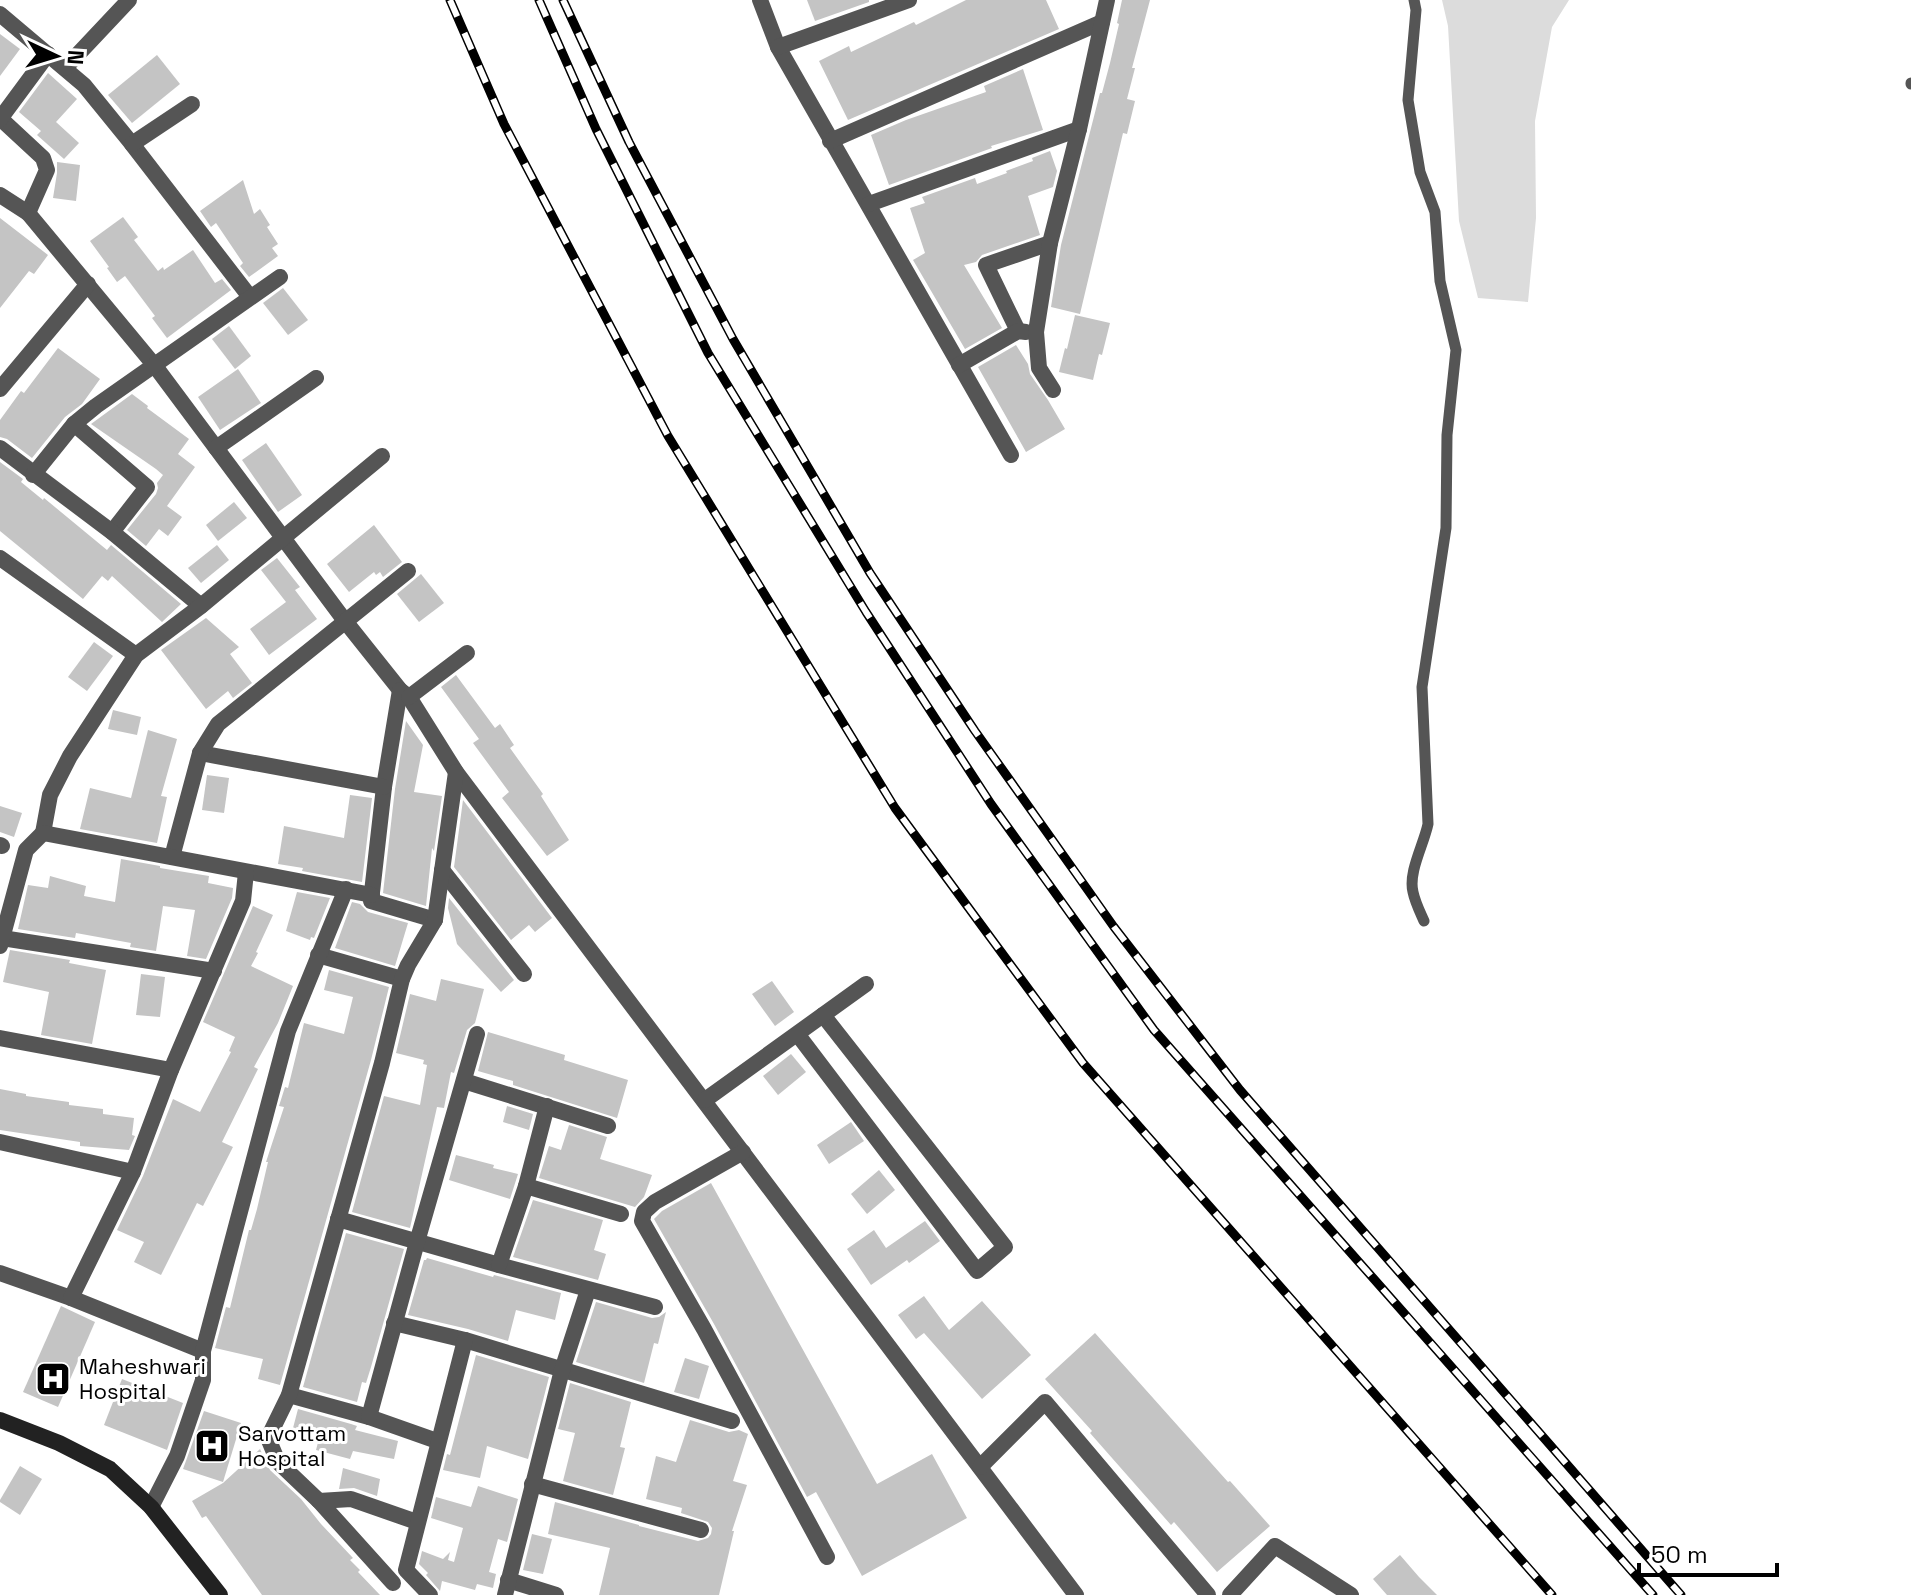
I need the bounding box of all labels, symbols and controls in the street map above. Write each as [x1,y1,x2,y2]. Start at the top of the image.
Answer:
north arrow [16,16,96,96]
text: N [61,49,90,66]
place label: Maheshwari Hospital [79,1352,206,1405]
hospital icon: Maheshwari Hospital [34,1360,72,1398]
place label: Sarvottam Hospital [238,1419,346,1472]
hospital icon: Sarvottam Hospital [193,1427,231,1465]
scale bar [1639,1527,1777,1577]
text: 50 m [1651,1539,1708,1570]

